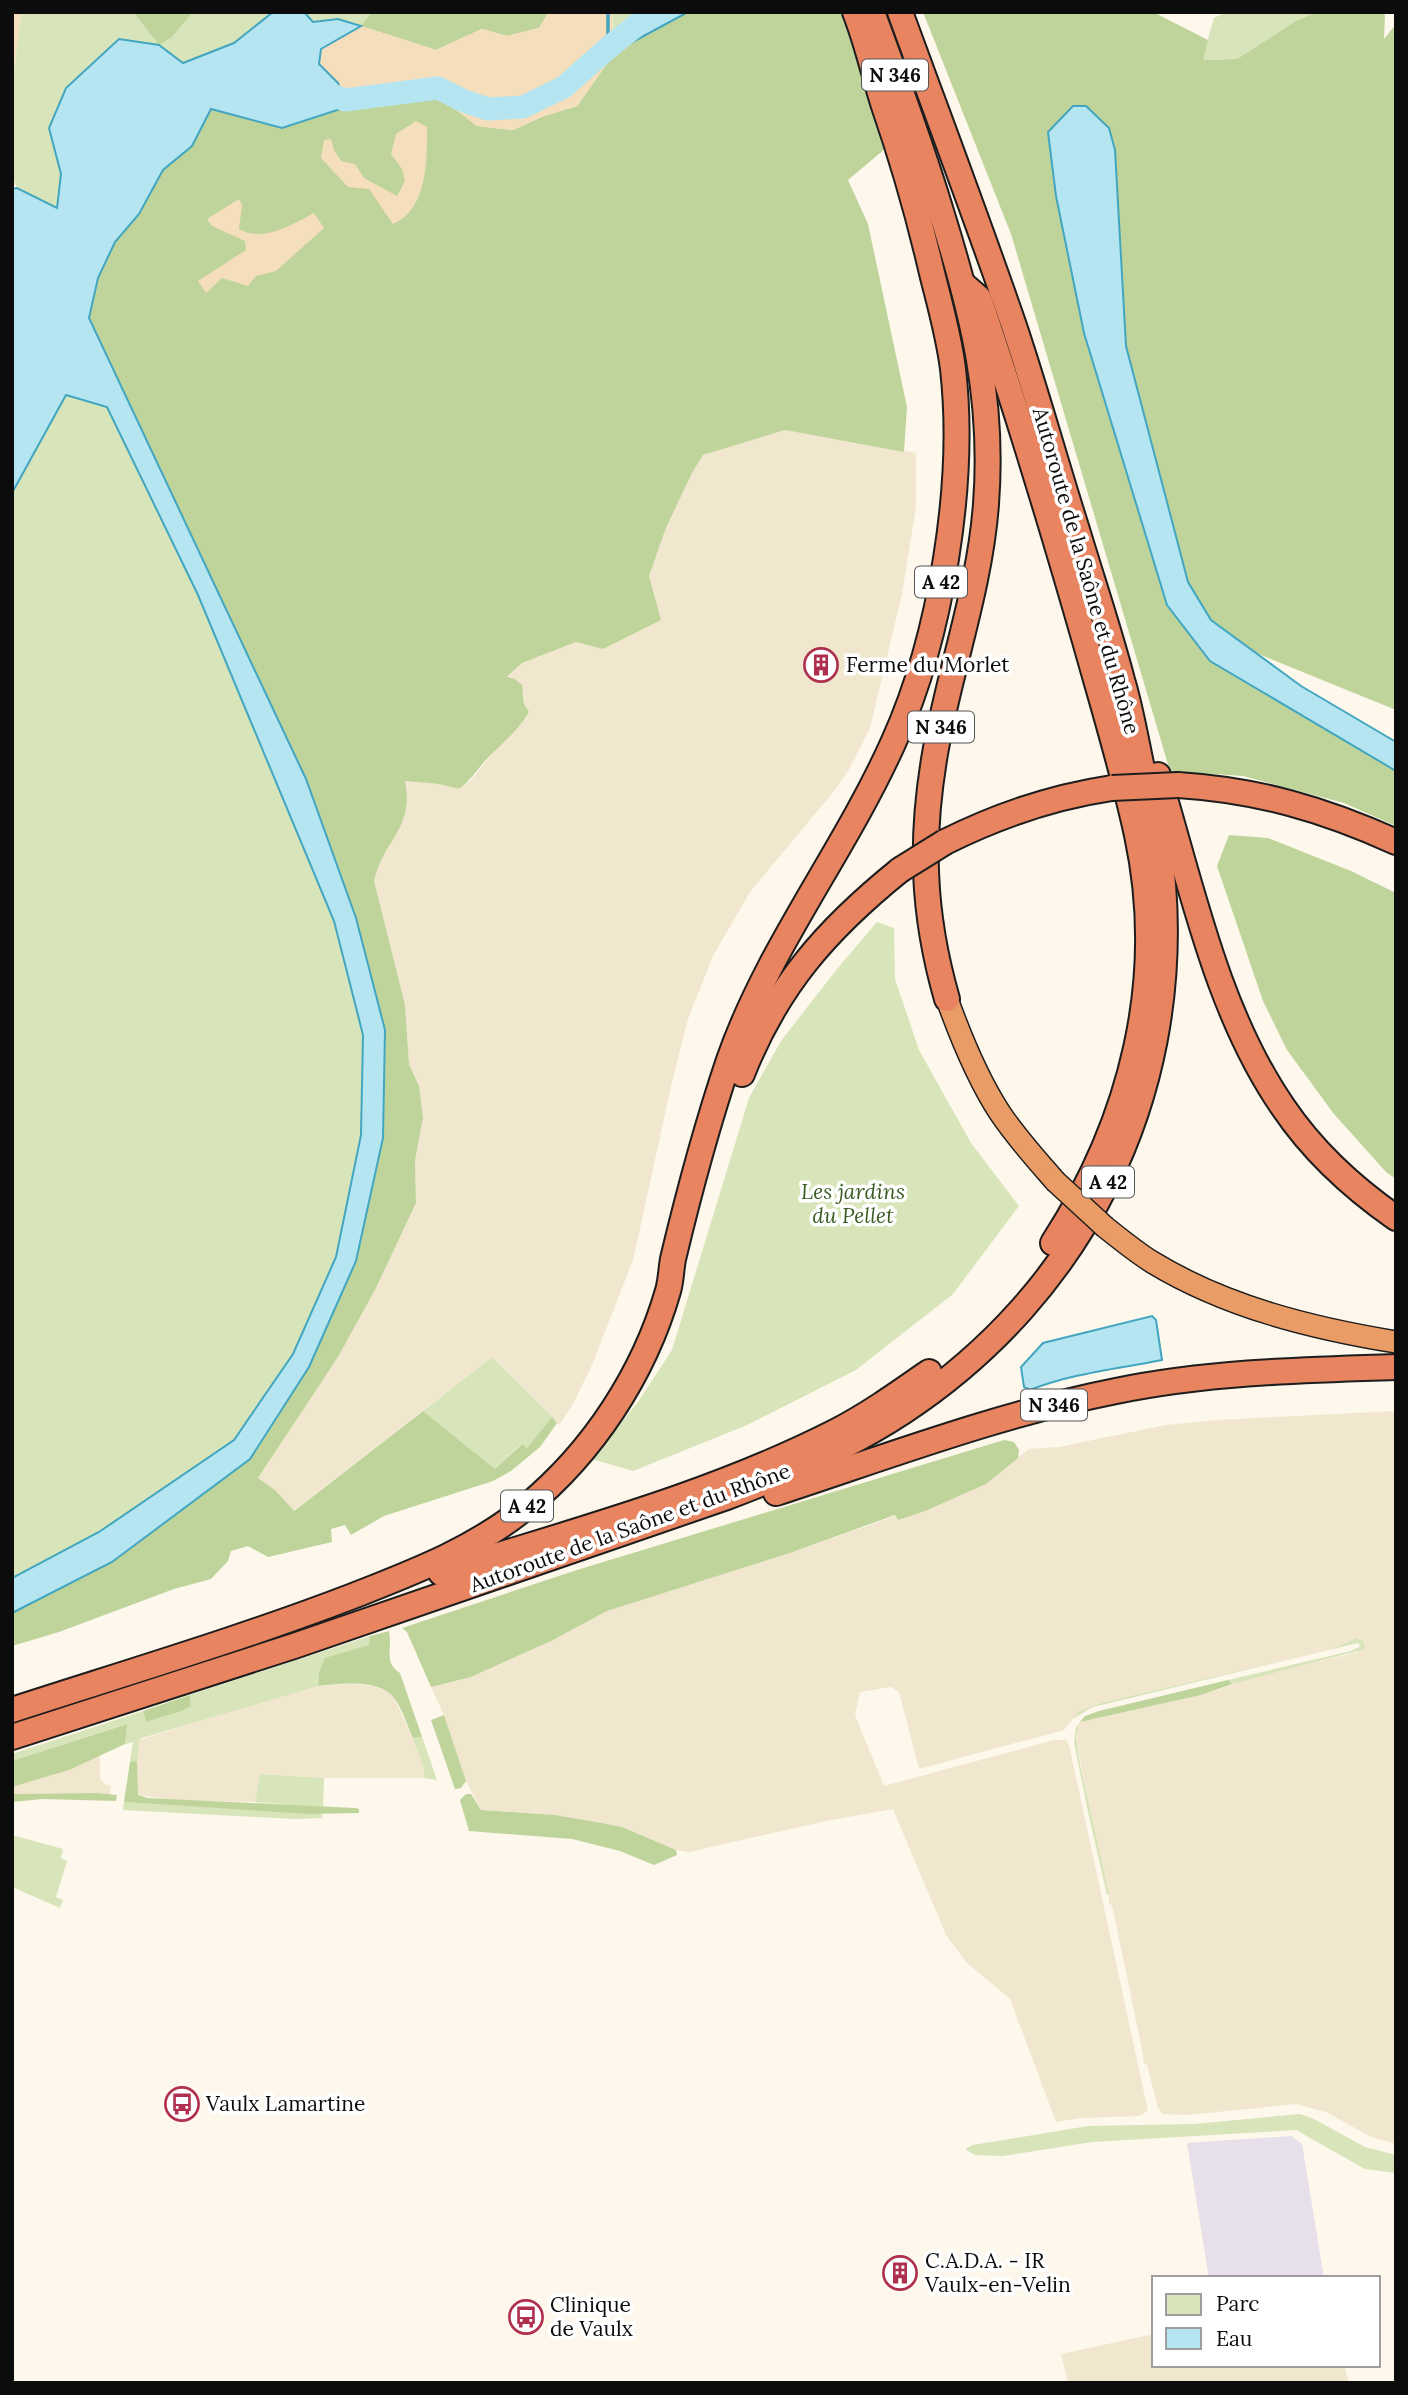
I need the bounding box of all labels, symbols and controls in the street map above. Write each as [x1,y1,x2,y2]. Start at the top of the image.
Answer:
road number: N 346 [862,60,928,90]
street label: Autoroute de la Saône et du Rhône [1027,403,1146,737]
road number: A 42 [915,566,967,597]
building icon: Ferme du Morlet [802,646,840,684]
place label: Ferme du Morlet [846,651,1010,678]
road number: N 346 [908,712,974,742]
road number: A 42 [1082,1166,1134,1198]
park label: Les jardins du Pellet [801,1178,905,1229]
road number: N 346 [1021,1390,1087,1420]
street label: Autoroute de la Saône et du Rhône [465,1457,794,1598]
road number: A 42 [501,1490,553,1522]
bus stop icon: Vaulx Lamartine [163,2085,201,2123]
place label: Vaulx Lamartine [205,2090,365,2117]
place label: C.A.D.A. - IR Vaulx-en-Velin [924,2247,1071,2298]
building icon: C.A.D.A. - IR Vaulx-en-Velin [881,2254,919,2292]
legend [1152,2276,1380,2367]
text: Parc [1216,2290,1260,2317]
place label: Clinique de Vaulx [550,2291,633,2342]
bus stop icon: Clinique de Vaulx [507,2298,545,2336]
text: Eau [1216,2325,1252,2352]

